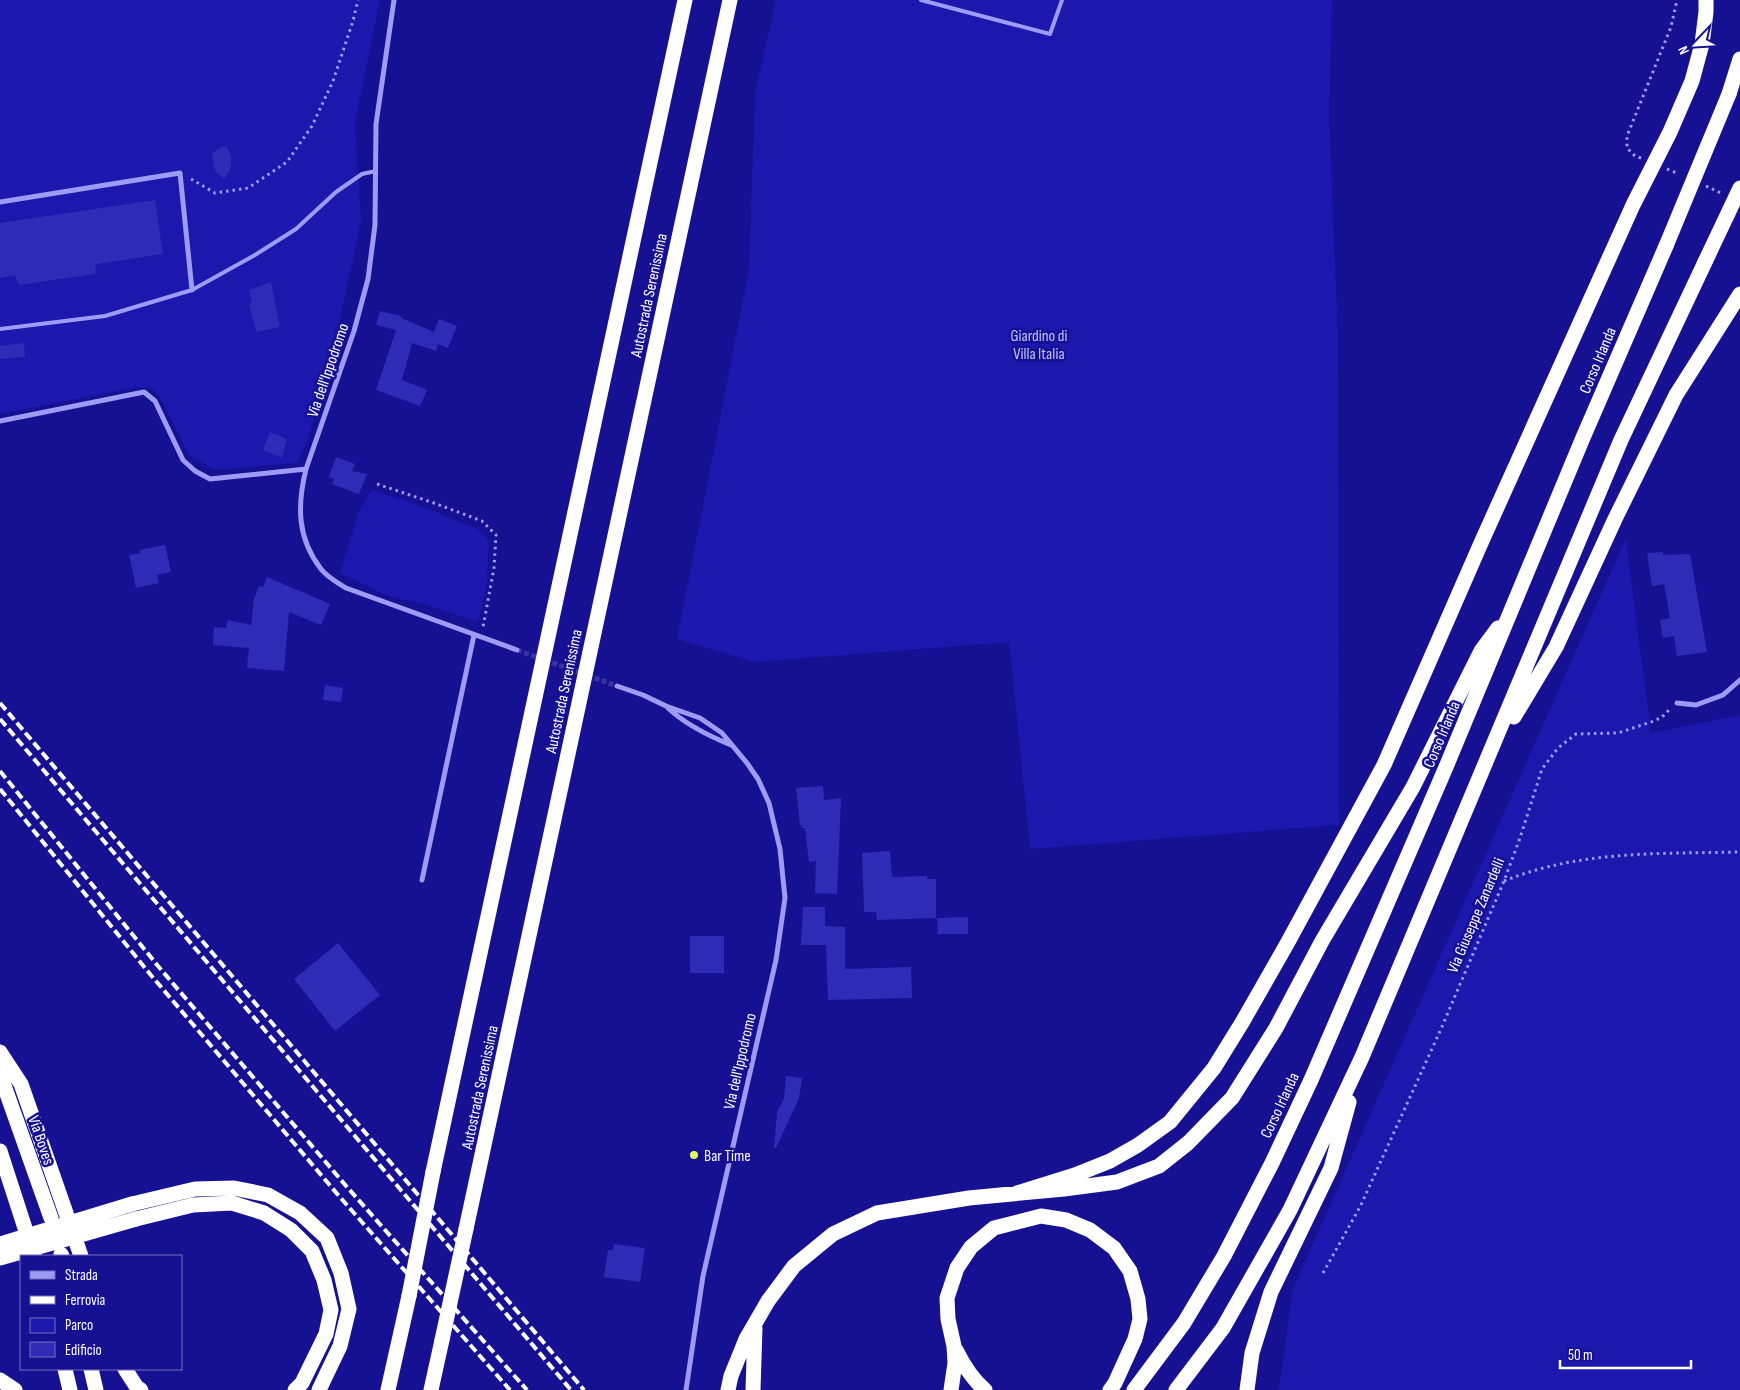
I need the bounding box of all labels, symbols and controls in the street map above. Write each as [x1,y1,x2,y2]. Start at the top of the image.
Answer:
north arrow [1670,20,1720,70]
text: N [1674,43,1693,57]
street label: Autostrada Serenissima [627,232,672,360]
street label: Via dell'Ippodromo [303,321,353,420]
street label: Corso Irlanda [1576,325,1621,397]
park label: Giardino di Villa Italia [1011,327,1067,364]
street label: Autostrada Serenissima [542,628,587,756]
street label: Corso Irlanda [1420,699,1465,771]
street label: Via Giuseppe Zanardelli [1444,855,1509,976]
street label: Via dell'Ippodromo [720,1011,761,1111]
street label: Autostrada Serenissima [458,1024,503,1152]
street label: Corso Irlanda [1257,1070,1304,1141]
street label: Via Boves [23,1113,58,1168]
place label: Bar Time [704,1147,751,1166]
marker: Bar Time [688,1149,700,1161]
legend [20,1255,182,1370]
text: Strada [65,1266,98,1285]
text: Ferrovia [65,1291,106,1310]
text: Parco [65,1316,93,1335]
scale bar [1560,1338,1691,1370]
text: Edificio [65,1341,102,1360]
text: 50 m [1568,1346,1593,1365]

